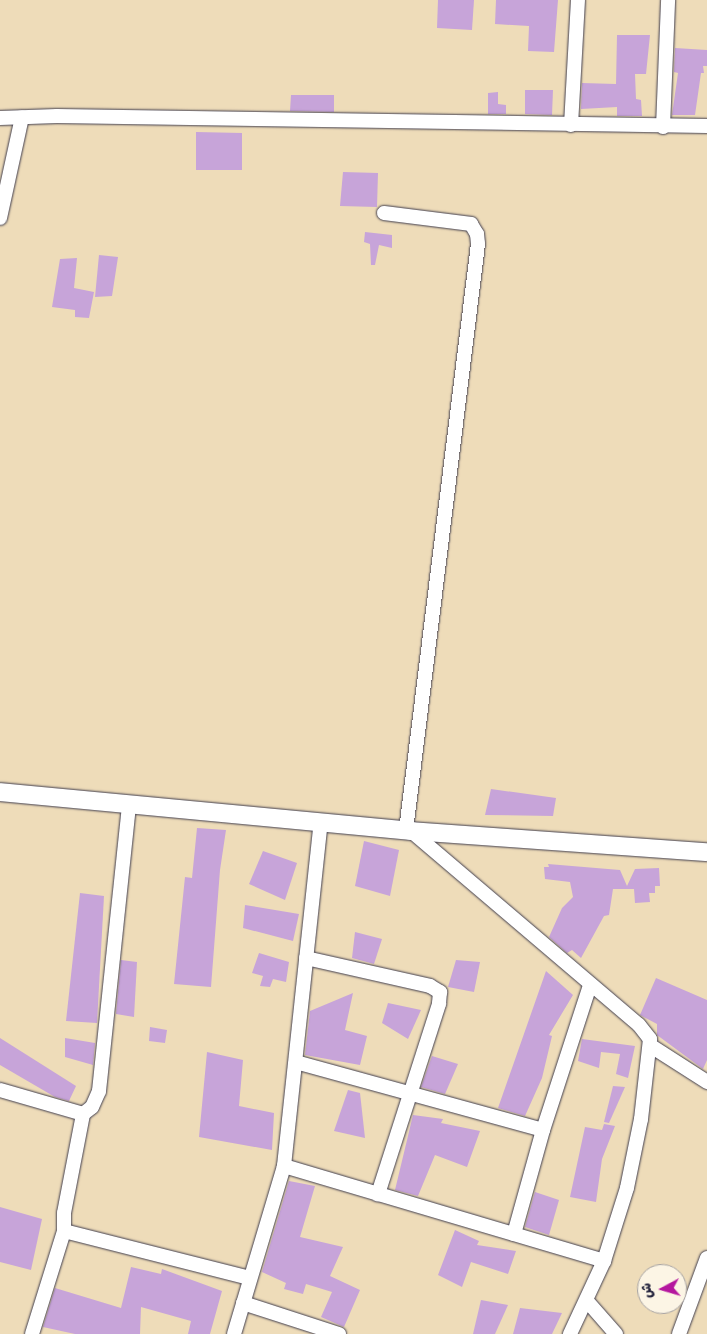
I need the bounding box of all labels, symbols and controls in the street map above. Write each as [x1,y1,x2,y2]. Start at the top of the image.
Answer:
north arrow [637,1264,687,1314]
text: ش [636,1282,659,1299]

